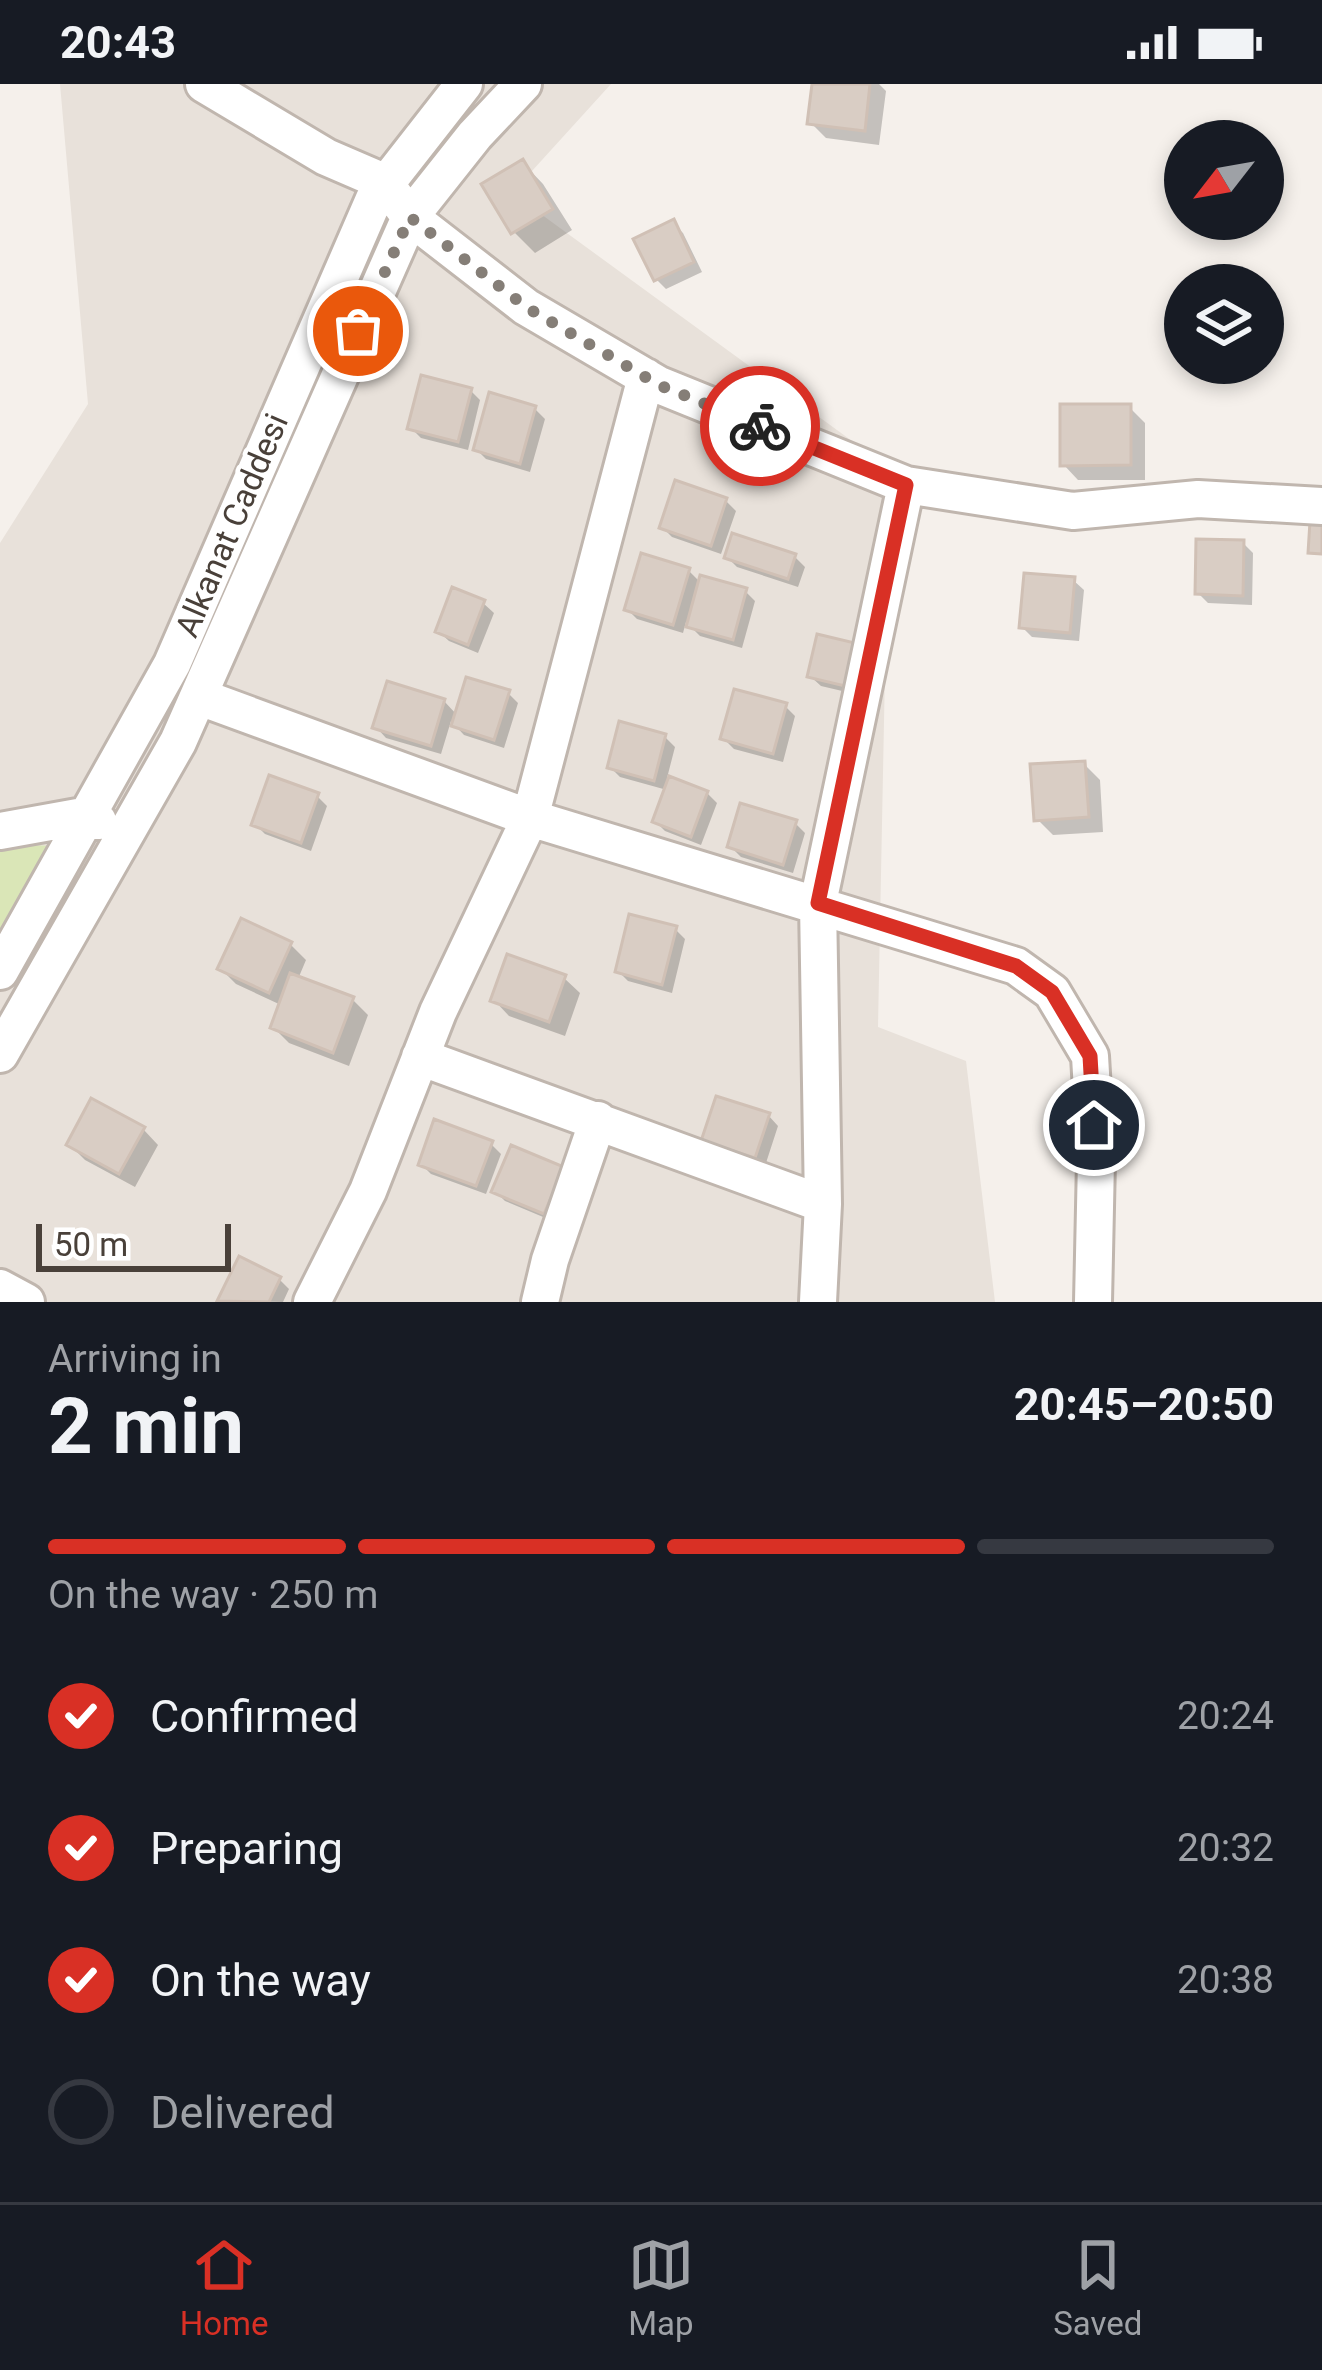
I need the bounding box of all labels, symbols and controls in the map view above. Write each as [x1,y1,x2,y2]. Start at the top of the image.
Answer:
text: 20:43 [60,16,176,69]
north arrow [1164,120,1284,240]
map controls [1164,120,1284,384]
button: layers [1164,264,1284,384]
pin [307,280,409,382]
icon: bag [325,298,391,364]
courier [700,366,820,486]
icon: bike [727,393,793,459]
street label: Alkanat Caddesi [167,408,296,643]
pin [1043,1074,1145,1176]
icon: home [1061,1092,1127,1158]
scale bar [36,1218,231,1271]
text: 50 m [54,1225,128,1264]
text: Arriving in [48,1336,222,1382]
text: 20:45–20:50 [1014,1378,1274,1431]
text: 2 min [48,1381,244,1472]
text: On the way · 250 m [48,1572,379,1618]
icon: check [48,1683,114,1749]
text: Confirmed [150,1690,359,1743]
text: 20:24 [1177,1693,1274,1739]
icon: check [48,1815,114,1881]
text: Preparing [150,1822,343,1875]
text: 20:32 [1177,1825,1274,1871]
icon: check [48,1947,114,2013]
text: On the way [150,1954,371,2007]
text: 20:38 [1177,1957,1274,2003]
text: Delivered [150,2086,335,2139]
tab: Home [180,2232,268,2343]
tab: Map [628,2232,694,2343]
tab: Saved [1053,2232,1142,2343]

